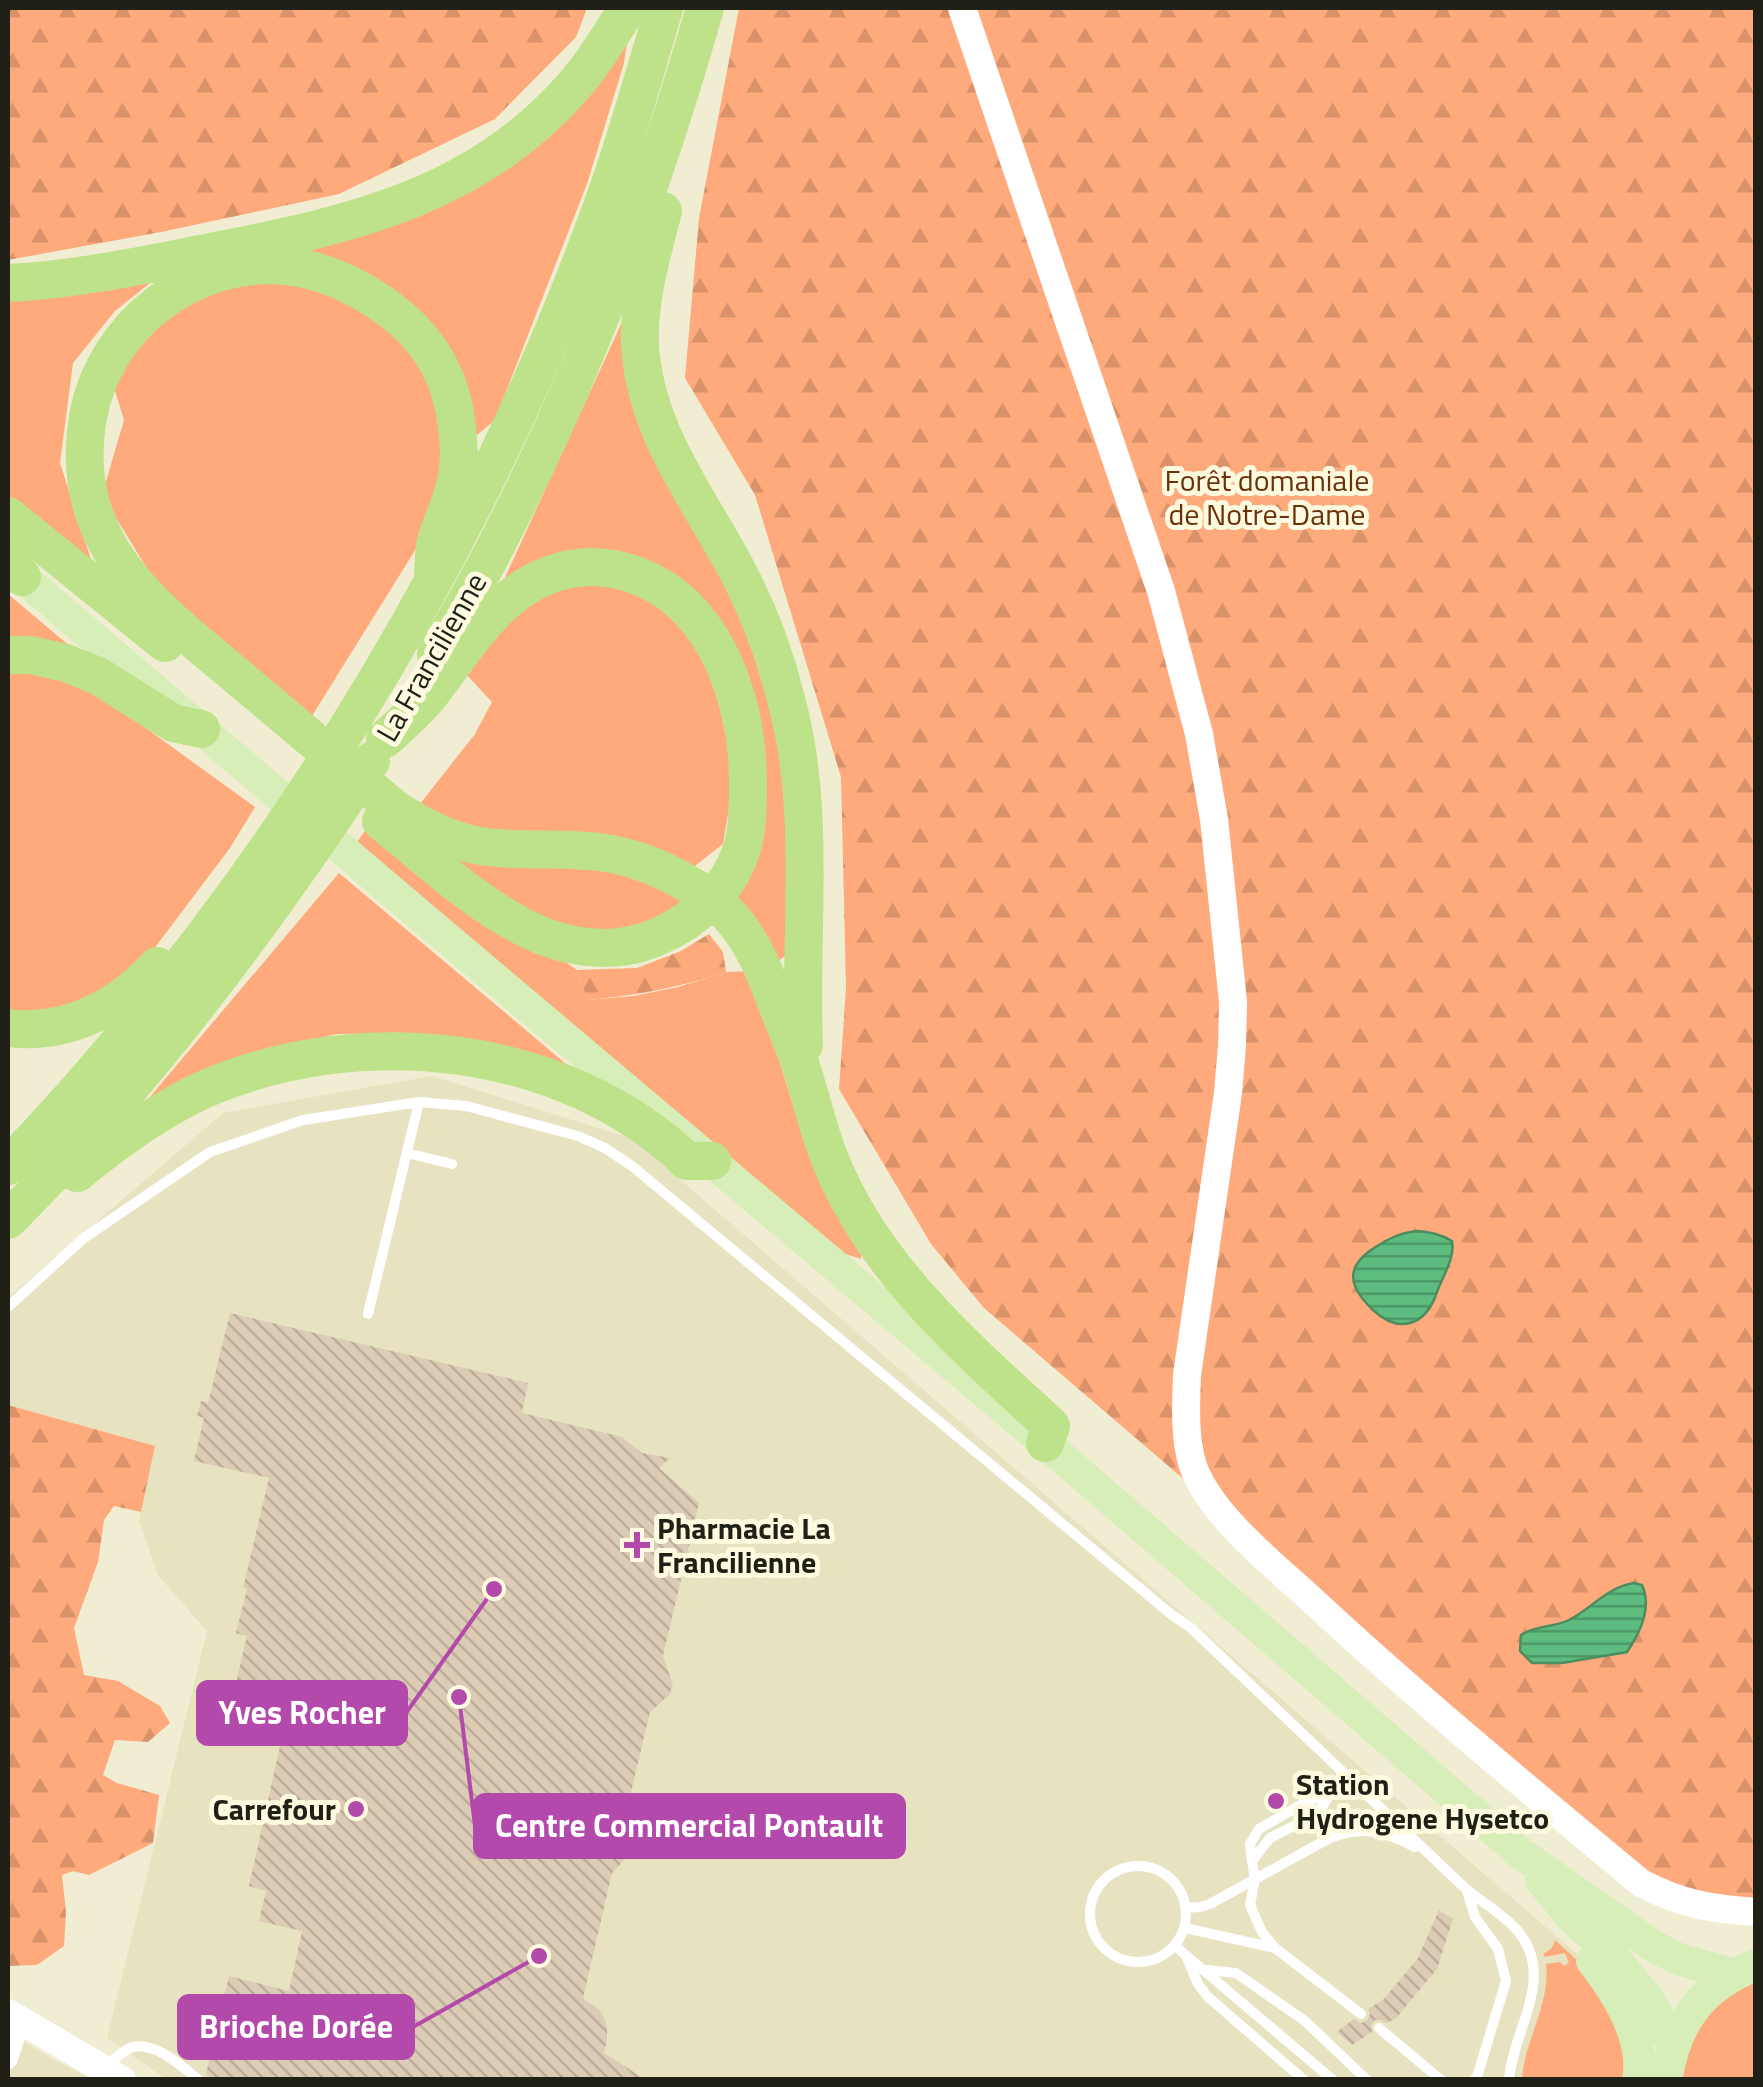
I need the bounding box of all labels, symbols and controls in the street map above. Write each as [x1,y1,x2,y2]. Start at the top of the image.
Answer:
park label: Forêt domaniale de Notre-Dame [1165,457,1369,537]
street label: La Francilienne [364,564,498,750]
place label: Pharmacie La Francilienne [657,1505,831,1585]
marker: Pharmacie La Francilienne [626,1534,648,1556]
callout: Yves Rocher [198,1682,406,1744]
text: Yves Rocher [218,1688,386,1736]
place label: Station Hydrogene Hysetco [1296,1761,1549,1841]
place label: Carrefour [212,1786,336,1832]
marker: Station Hydrogene Hysetco [1265,1790,1287,1812]
callout: Centre Commercial Pontault [475,1795,904,1857]
marker: Carrefour [345,1798,367,1820]
text: Centre Commercial Pontault [495,1801,883,1849]
callout: Brioche Dorée [179,1996,413,2058]
text: Brioche Dorée [199,2002,393,2050]

